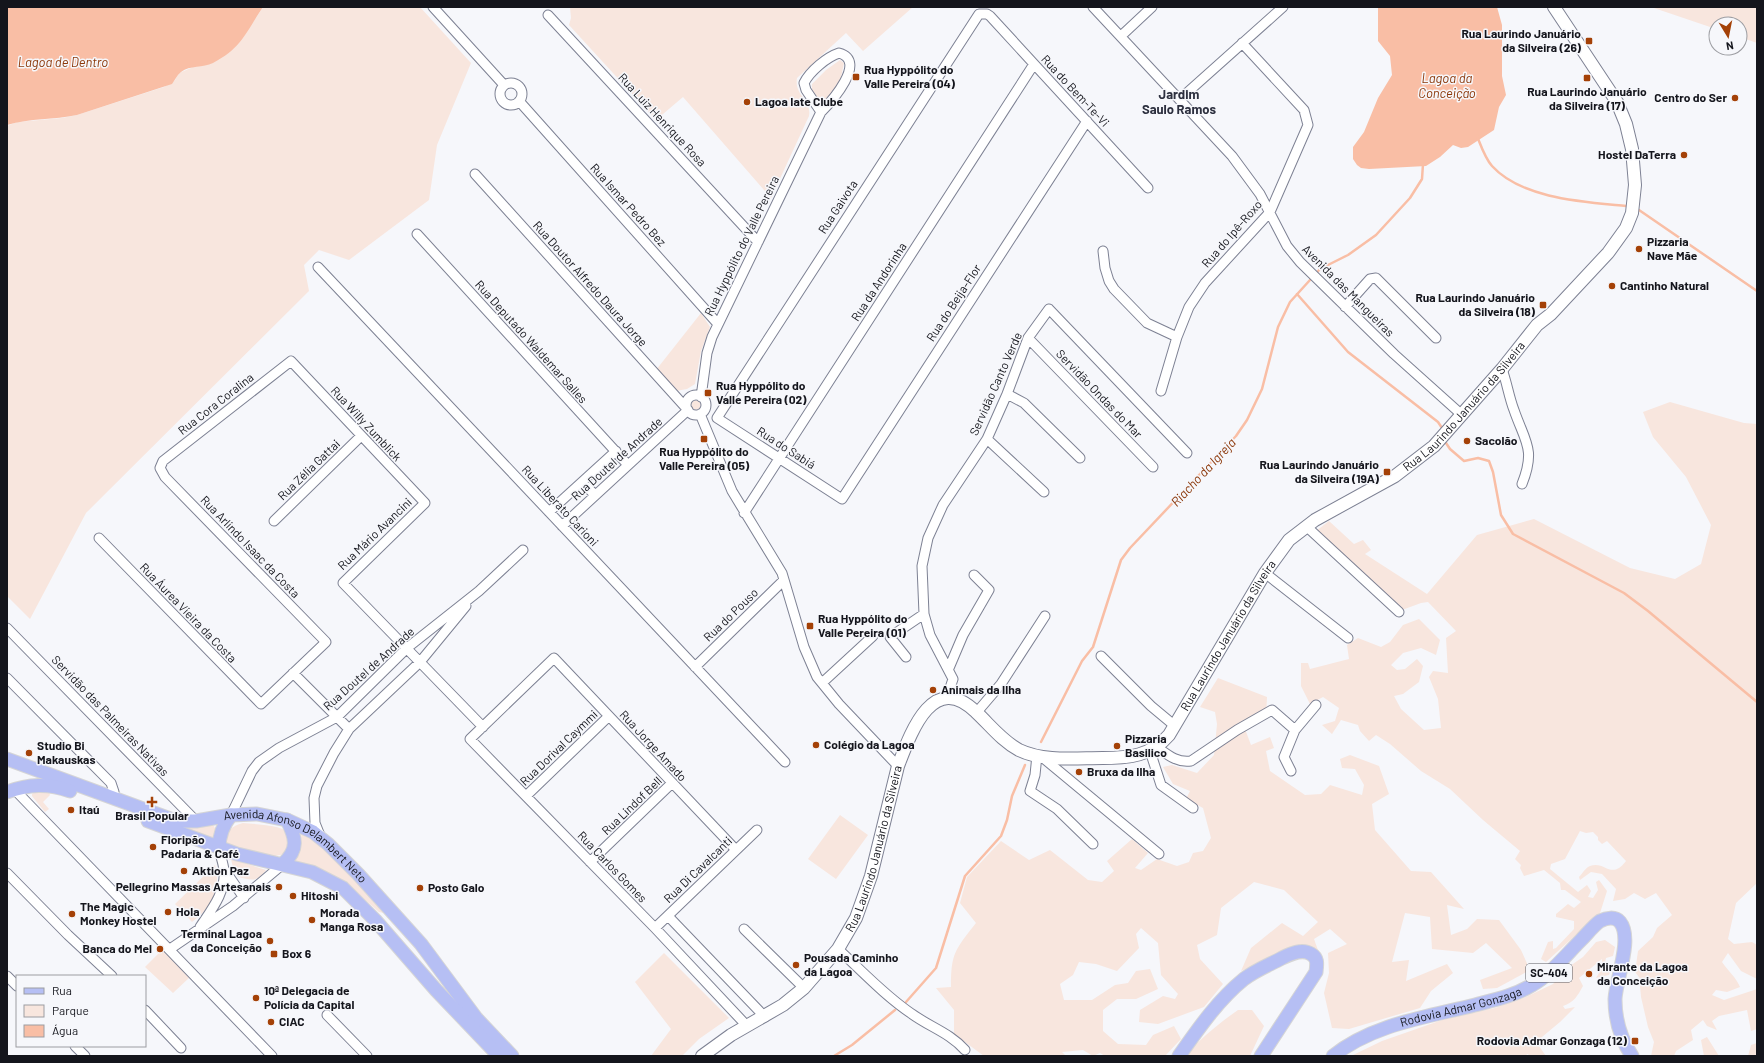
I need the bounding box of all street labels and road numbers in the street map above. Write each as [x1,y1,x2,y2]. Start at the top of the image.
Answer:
street label: Rua do Bem-Te-Vi [1039,52,1113,129]
street label: Rua Luiz Henrique Rosa [616,70,709,169]
street label: Rua Ismar Pedro Bez [588,160,670,249]
street label: Rua Hyppólito do Valle Pereira [701,173,781,318]
street label: Rua Gaivota [815,177,860,236]
street label: Rua do Ipê-Roxo [1198,197,1264,270]
street label: Rua Doutor Alfredo Daura Jorge [531,218,651,349]
street label: Rua da Andorinha [848,240,909,323]
street label: Avenida das Mangueiras [1300,241,1398,339]
street label: Rua do Beija-Flor [923,261,984,344]
street label: Rua Deputado Waldemar Salles [473,277,591,406]
street label: Servidão Canto Verde [966,330,1024,437]
street label: Rua Laurindo Januário da Silveira [1400,338,1527,473]
street label: Servidão Ondas do Mar [1054,346,1146,441]
street label: Rua Cora Coralina [175,369,256,437]
street label: Rua Willy Zumblick [329,383,405,464]
street label: Rua Doutel de Andrade [568,414,665,503]
street label: Rua do Sabiá [755,423,818,471]
street label: Rua Zélia Gattai [274,436,342,502]
street label: Rua Liberato Carioni [520,462,602,549]
street label: Rua Arlindo Isaac da Costa [198,492,303,600]
street label: Rua Mário Avancini [334,494,414,572]
street label: Rua Laurindo Januário da Silveira [1177,557,1278,713]
street label: Rua Áurea Vieira da Costa [138,560,240,665]
street label: Rua do Pouso [700,585,760,644]
street label: Rua Doutel de Andrade [320,624,417,713]
street label: Servidão das Palmeiras Nativas [49,652,172,779]
street label: Rua Dorival Caymmi [517,707,600,788]
street label: Rua Jorge Amado [617,707,690,784]
street label: Rua Laurindo Januário da Silveira [842,764,904,934]
street label: Rua Lindof Bell [598,773,664,837]
street label: Avenida Afonso Delambert Neto [222,806,370,885]
street label: Rua Carlos Gomes [575,828,650,905]
street label: Rua Di Cavalcanti [660,833,734,905]
road number: SC-404 [1526,964,1572,982]
street label: Rodovia Admar Gonzaga [1398,983,1523,1029]

